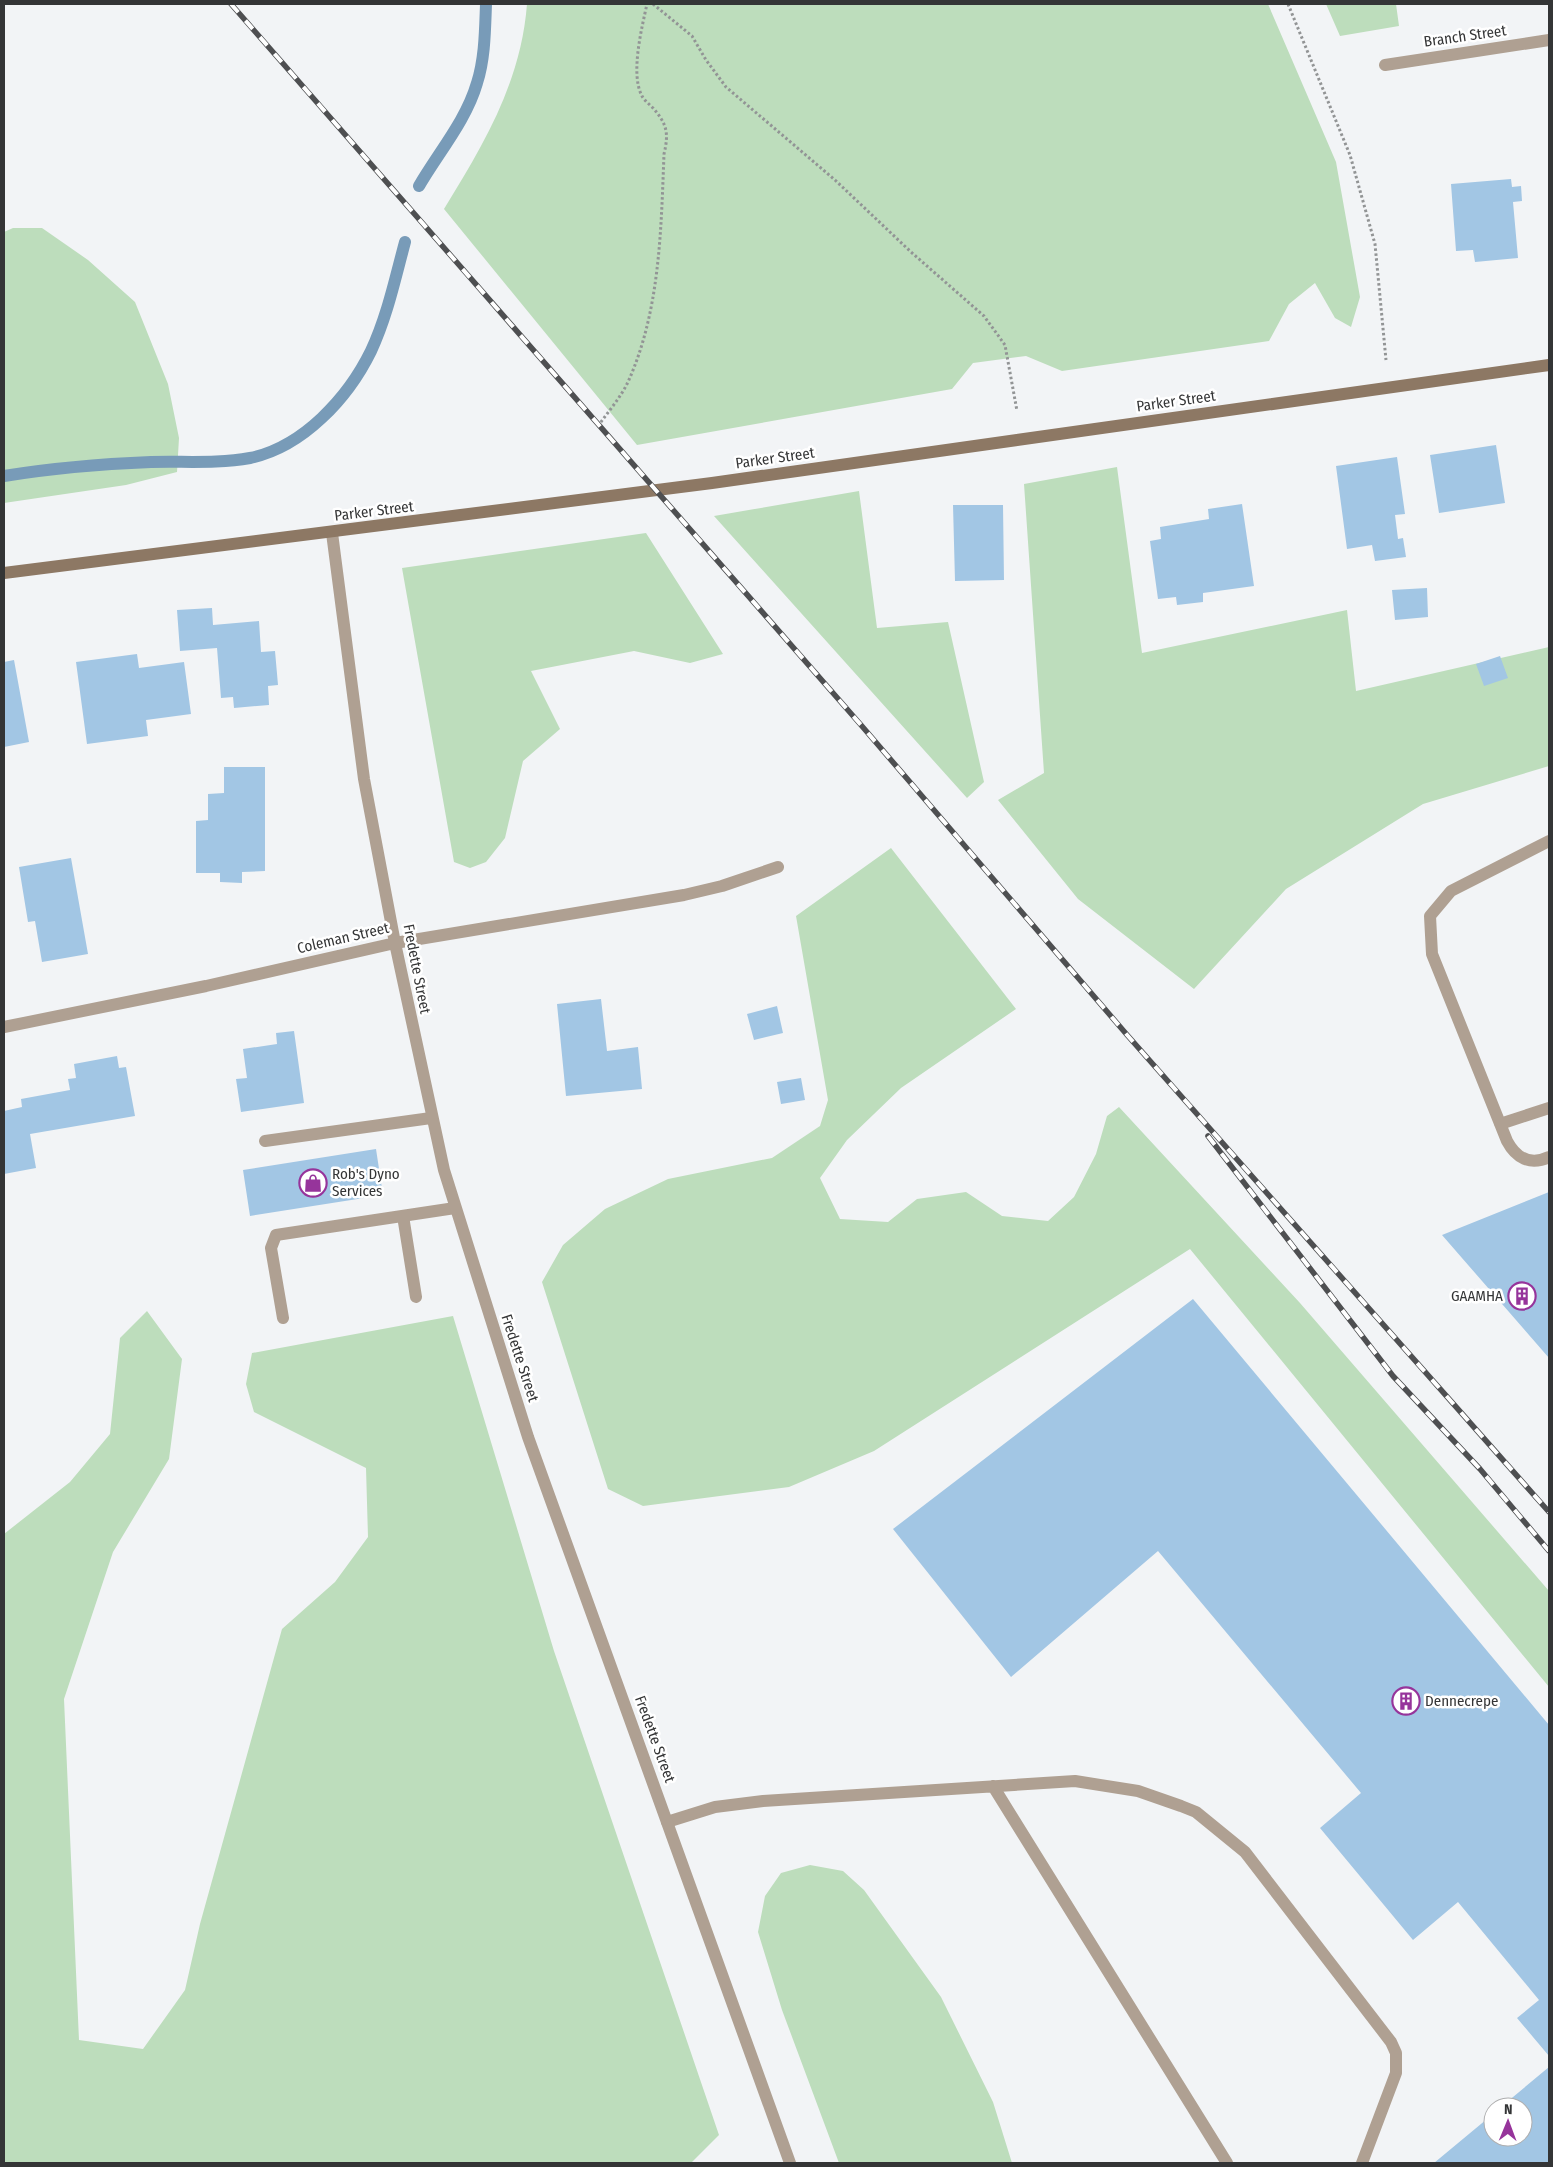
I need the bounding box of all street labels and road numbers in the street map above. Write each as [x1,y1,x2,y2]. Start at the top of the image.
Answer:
street label: Branch Street [1423,21,1507,51]
street label: Parker Street [1135,387,1217,415]
street label: Parker Street [734,444,816,472]
street label: Parker Street [333,497,415,525]
street label: Coleman Street [295,919,391,957]
street label: Fredette Street [399,923,435,1016]
street label: Fredette Street [497,1312,543,1404]
street label: Fredette Street [631,1693,679,1785]

